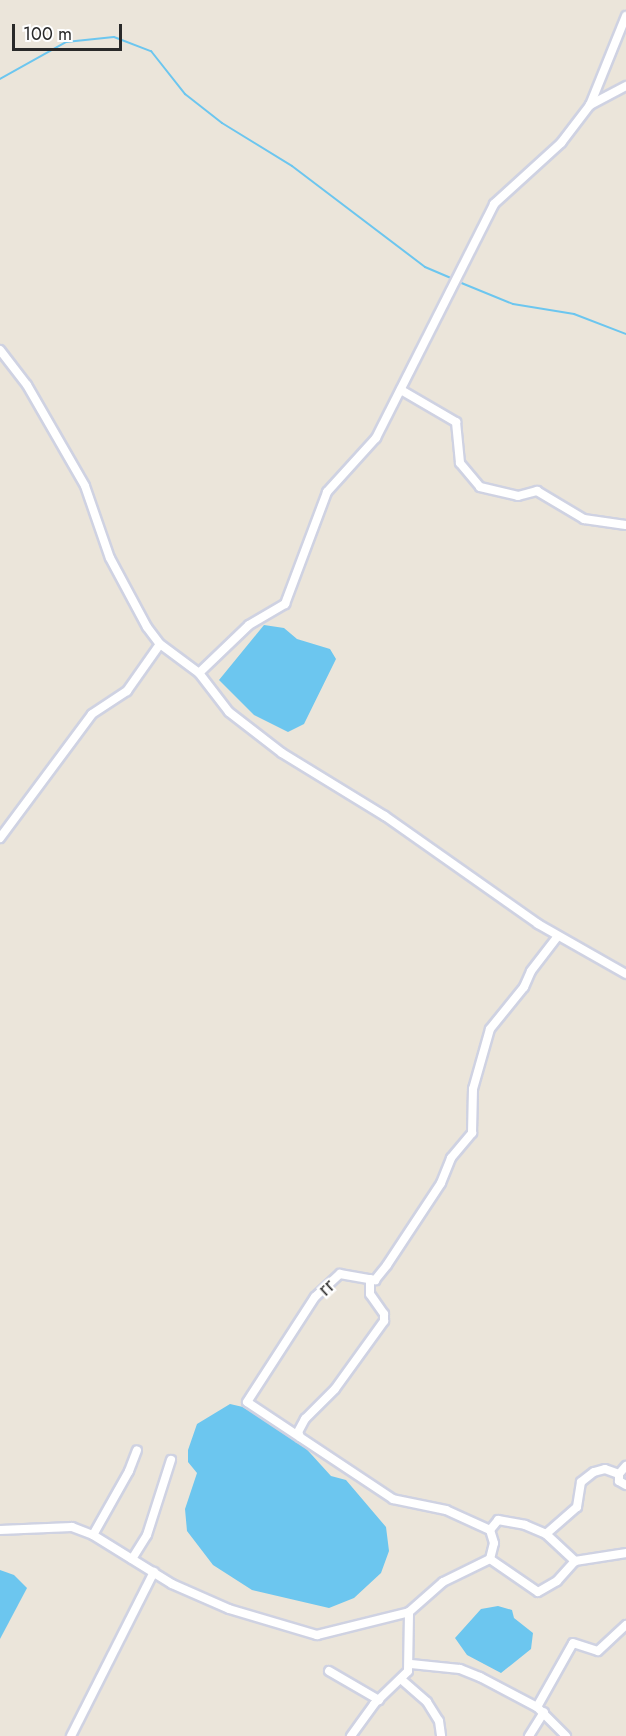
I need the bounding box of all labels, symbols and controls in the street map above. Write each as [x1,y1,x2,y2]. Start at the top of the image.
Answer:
scale bar [15,12,124,50]
text: 100 m [23,21,72,47]
street label: rr [312,1273,340,1301]

